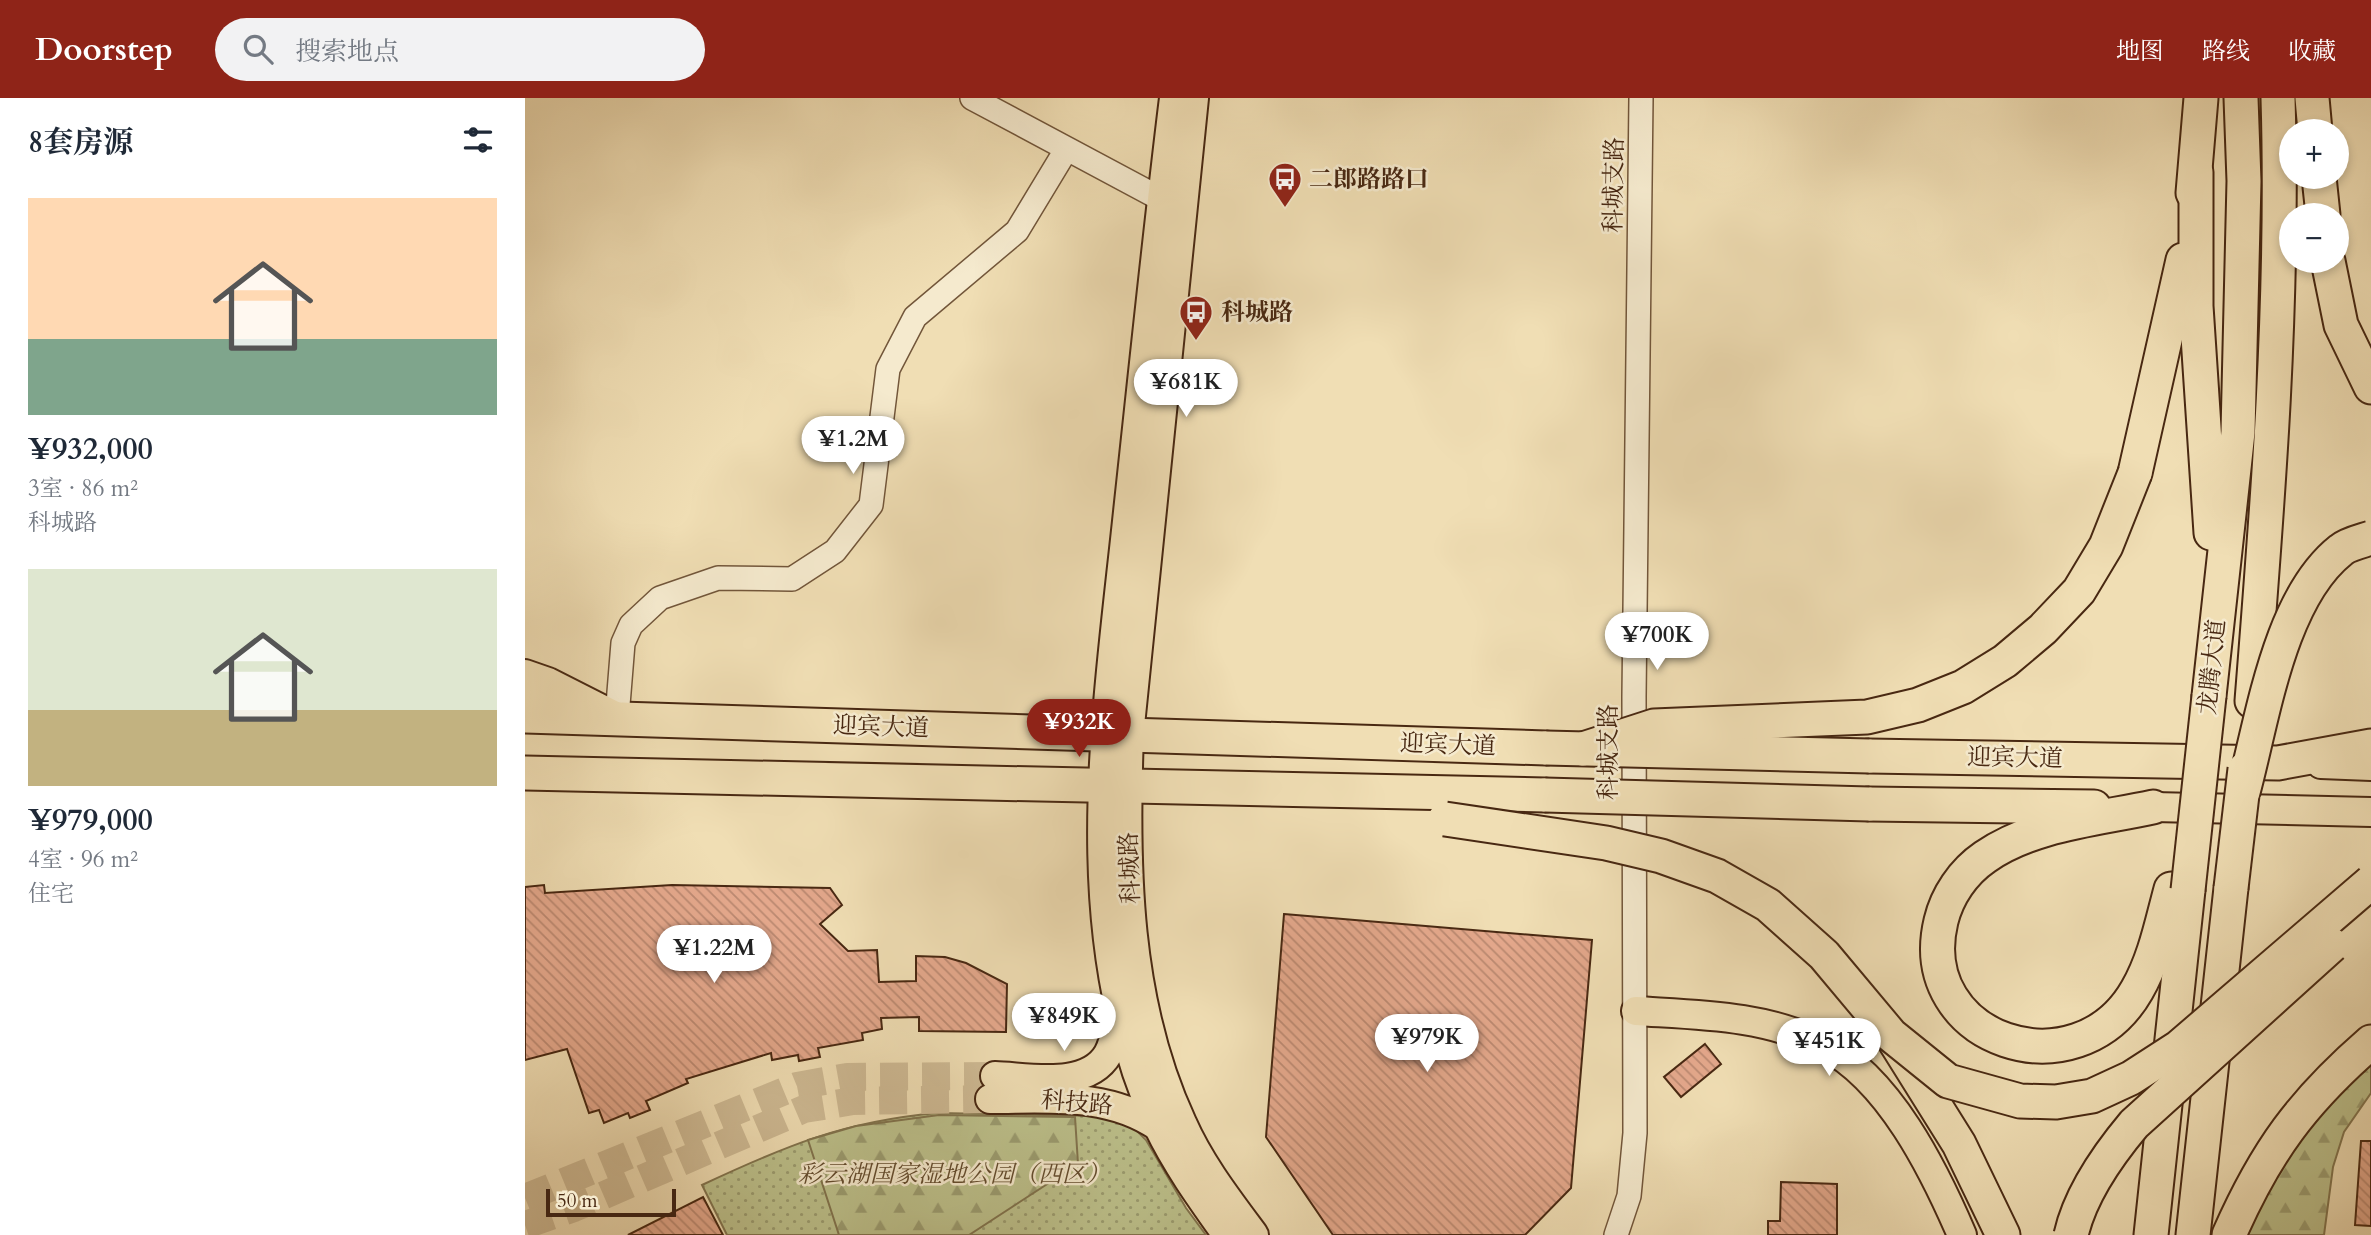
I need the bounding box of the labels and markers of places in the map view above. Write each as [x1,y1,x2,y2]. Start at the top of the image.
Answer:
bus stop icon: 二郎路路口 [1266,160,1304,209]
place label: 二郎路路口 [1309,163,1429,196]
bus stop icon: 科城路 [1177,293,1215,342]
place label: 科城路 [1221,296,1293,329]
pin: ¥681K [1137,360,1235,419]
pin: ¥1.2M [804,416,902,476]
pin: ¥700K [1608,612,1706,672]
pin: ¥932K [1030,700,1128,759]
pin: ¥1.22M [657,926,771,985]
pin: ¥849K [1015,993,1113,1053]
pin: ¥979K [1378,1014,1476,1074]
pin: ¥451K [1780,1018,1878,1078]

